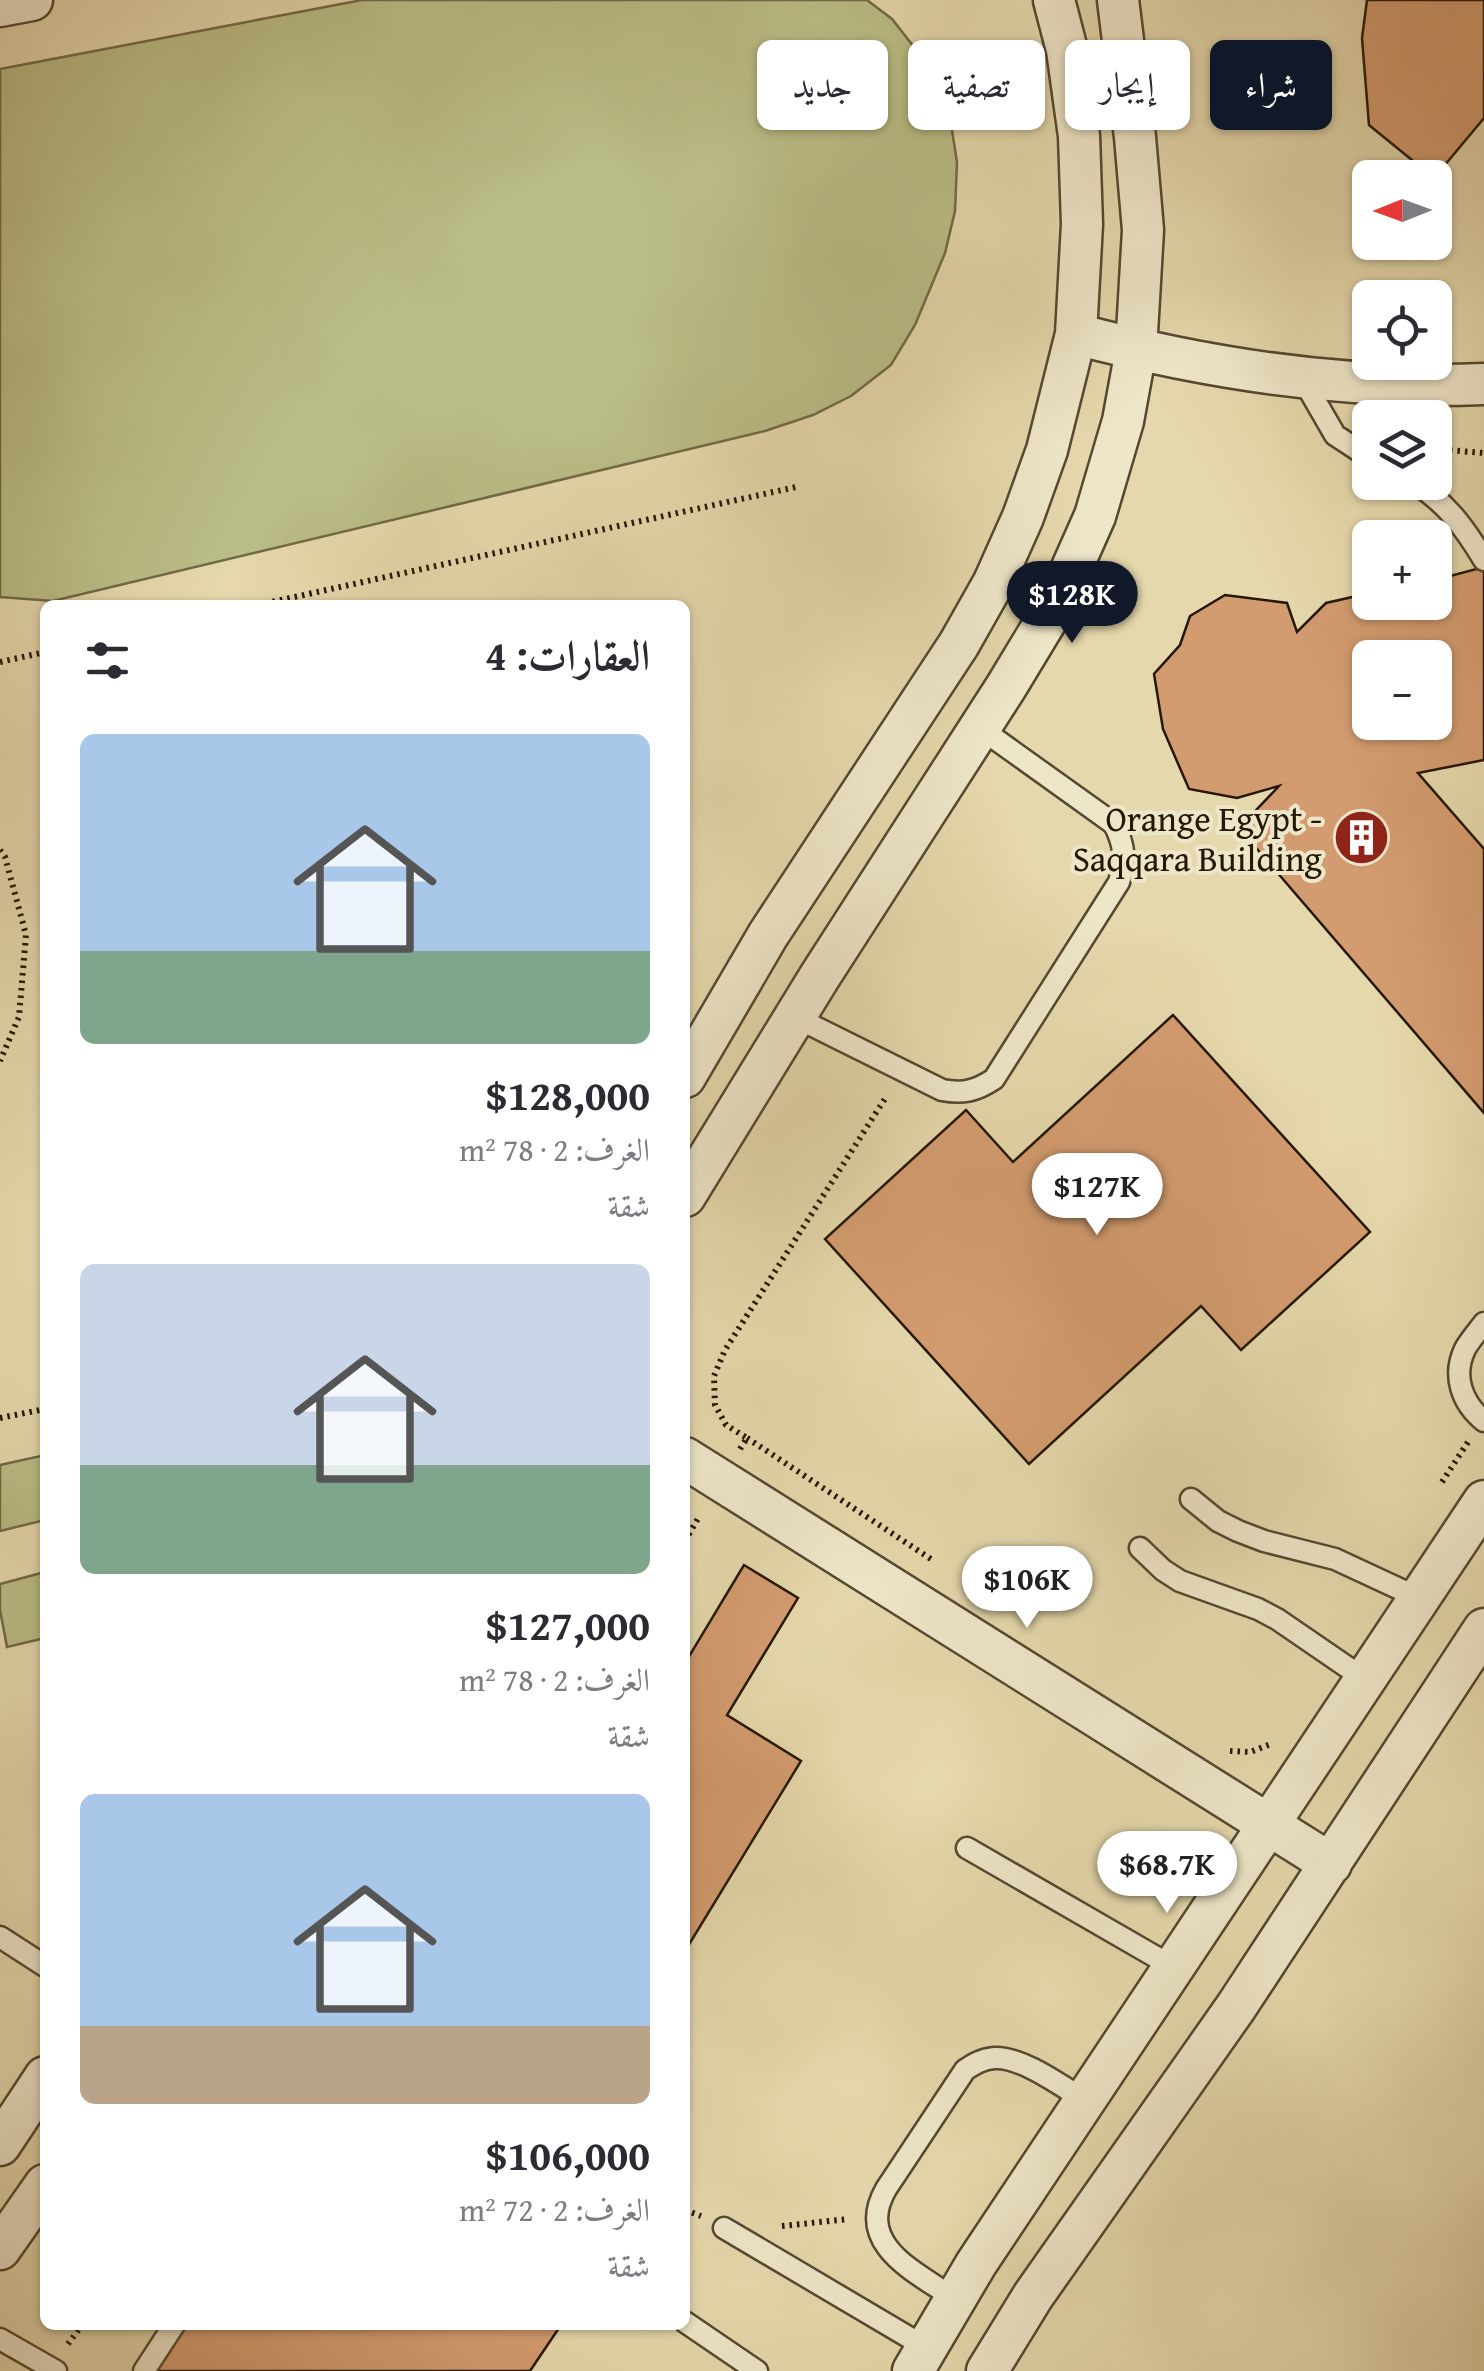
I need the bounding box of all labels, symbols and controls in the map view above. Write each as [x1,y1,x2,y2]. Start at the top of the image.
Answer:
chip: جديد [757,40,888,130]
chip: تصفية [908,40,1045,130]
chip: إيجار [1065,40,1190,130]
chip: شراء [1210,40,1332,130]
north arrow [1352,160,1452,260]
map controls [1352,160,1452,740]
button: locate [1352,280,1452,380]
button: layers [1352,400,1452,500]
button: + [1352,520,1452,620]
pin: $128K [1002,561,1142,646]
text: $128K [1029,570,1115,617]
text: العقارات: 4 [485,624,650,685]
icon: filters [80,633,135,688]
button: − [1352,640,1452,740]
place label: Orange Egypt - Saqqara Building [1073,793,1323,884]
icon: home [275,799,455,979]
building icon: Orange Egypt - Saqqara Building [1331,808,1391,868]
text: $128,000 [486,1064,650,1125]
text: الغرف: 2 · 78 m² [459,1126,650,1173]
pin: $127K [1027,1153,1167,1238]
text: $127K [1054,1162,1140,1209]
text: شقة [608,1182,650,1229]
icon: home [275,1329,455,1509]
pin: $106K [957,1546,1097,1631]
text: $106K [984,1555,1070,1602]
text: $127,000 [486,1594,650,1655]
text: الغرف: 2 · 78 m² [459,1656,650,1703]
text: شقة [608,1712,650,1759]
pin: $68.7K [1086,1831,1248,1916]
text: $68.7K [1119,1840,1215,1887]
icon: home [275,1859,455,2039]
text: $106,000 [486,2124,650,2185]
text: الغرف: 2 · 72 m² [459,2186,650,2233]
text: شقة [608,2242,650,2289]

